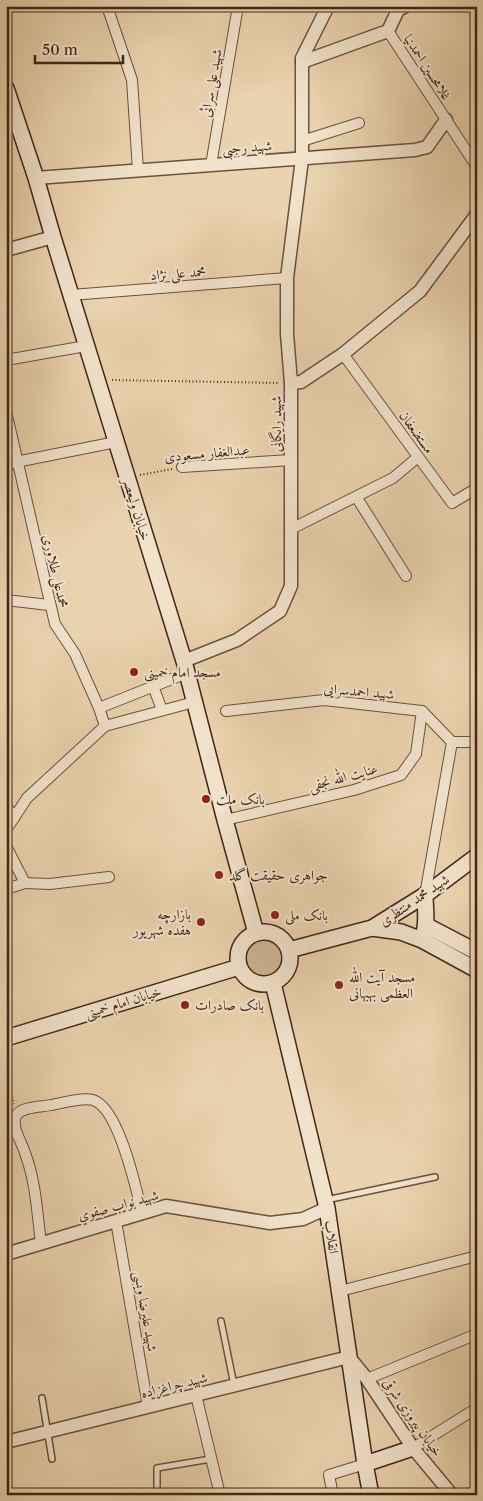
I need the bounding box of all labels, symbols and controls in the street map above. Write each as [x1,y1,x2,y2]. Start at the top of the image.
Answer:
street label: غلامحسین احمدنیا [400,31,456,103]
scale bar [35,32,122,64]
text: 50 m [42,40,78,59]
street label: شهید علی سرائی [196,47,227,119]
street label: شهید رجبی [221,136,273,161]
street label: محمد علی نژاد [149,262,207,285]
street label: شهید رایگانی [267,396,286,452]
street label: مستضعفان [395,407,439,457]
street label: عبدالغفار مسعودی [164,440,250,466]
street label: خیابان ولیعصر [117,473,155,543]
street label: محمدعلی طلاوری [38,533,73,610]
place label: مسجد امام خمینی [144,663,221,685]
marker: مسجد امام خمینی [128,666,140,678]
street label: شهید احمدسرایی [323,679,395,704]
street label: عنایت الله نجفی [306,757,380,797]
place label: بانک ملت [216,790,265,808]
marker: بانک ملت [200,793,212,805]
place label: جواهری حقیقت گلد [229,866,328,884]
marker: جواهری حقیقت گلد [213,869,225,881]
street label: شهید محمد منتظری [375,870,453,931]
place label: بازارچه هفده شهریور [131,905,191,940]
place label: بانک ملی [285,906,328,925]
marker: بانک ملی [269,909,281,921]
marker: بازارچه هفده شهریور [195,916,207,928]
place label: مسجد آیت الله العظمی بهبهانی [349,966,415,1003]
marker: مسجد آیت الله العظمی بهبهانی [333,979,345,991]
street label: خیابان امام خمینی [83,982,165,1026]
place label: بانک صادرات [195,996,264,1014]
marker: بانک صادرات [179,999,191,1011]
street label: شهید نواب صفوي [76,1186,161,1227]
street label: انقلاب [321,1219,343,1255]
street label: شهید علیرضا ویسی [129,1269,162,1353]
street label: شهید چراغزاده [139,1368,210,1403]
street label: خیابان پیروزی شرقی [378,1374,447,1461]

